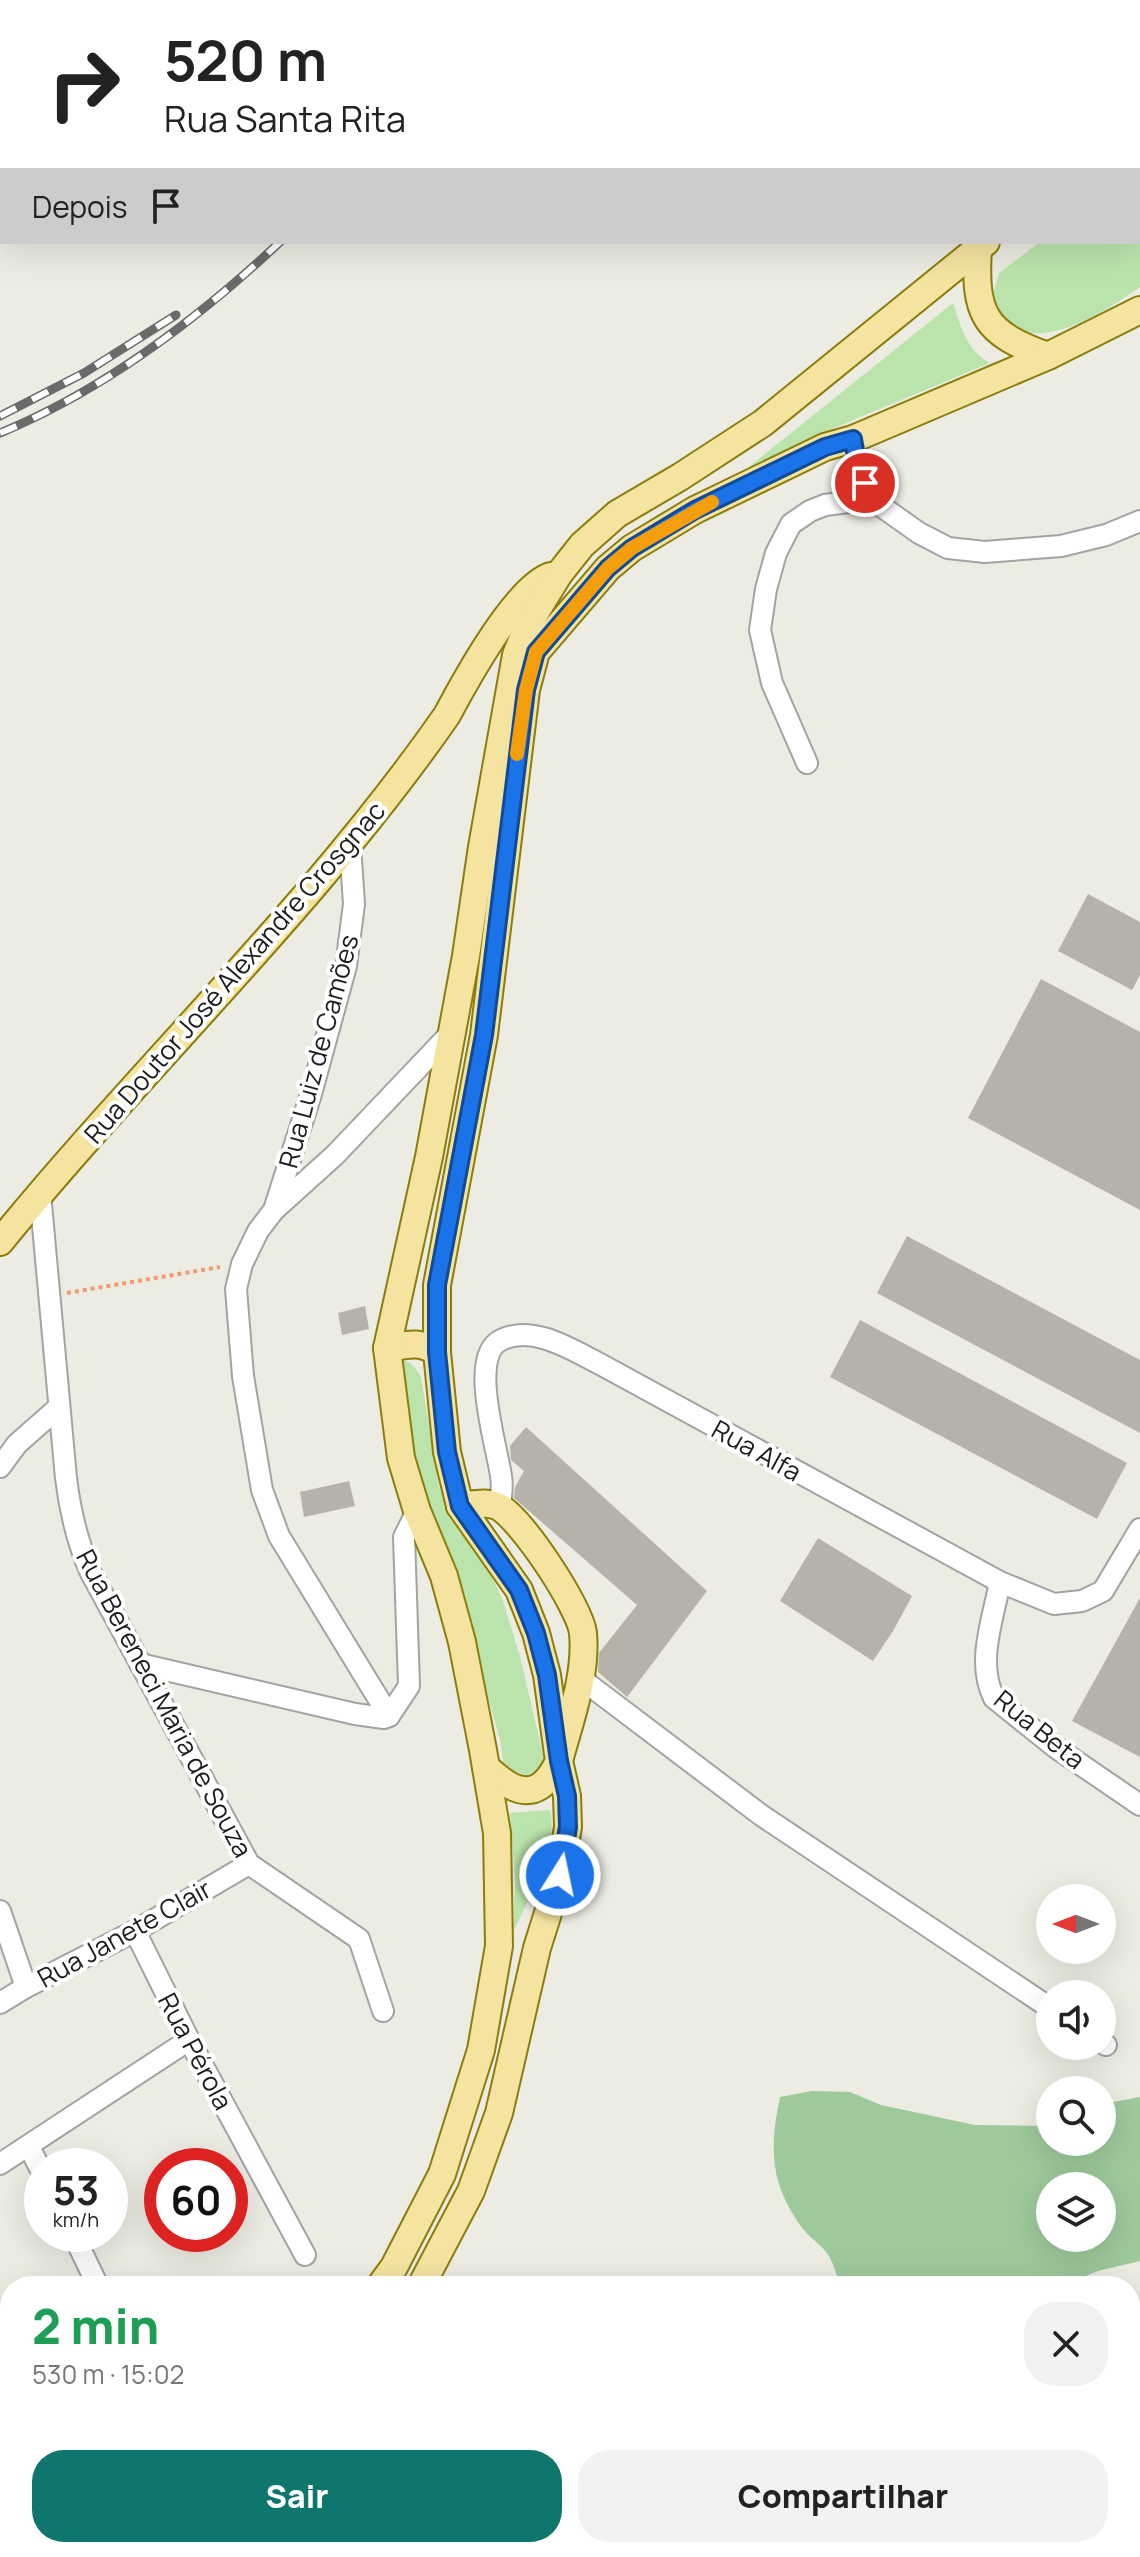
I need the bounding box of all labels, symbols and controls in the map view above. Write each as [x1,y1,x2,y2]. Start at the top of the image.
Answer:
text: 520 m [164,21,327,98]
icon: right [32,32,136,136]
text: Rua Santa Rita [164,94,406,143]
icon: arrive [144,184,188,228]
text: Depois [32,186,128,227]
pin [831,449,899,517]
icon: arrive [843,461,887,505]
street label: Rua Doutor José Alexandre Crosgnac [75,793,393,1151]
street label: Rua Luiz de Camões [270,930,366,1172]
street label: Rua Alfa [706,1411,808,1489]
street label: Rua Bereneci Maria de Souza [68,1543,262,1863]
street label: Rua Beta [987,1681,1093,1777]
position arrow [518,1833,602,1917]
street label: Rua Janete Clair [31,1870,217,1996]
north arrow [1036,1884,1116,1964]
map controls [1036,1884,1116,2252]
button: sound [1036,1980,1116,2060]
street label: Rua Pérola [150,1986,242,2116]
button: search [1036,2076,1116,2156]
speed limit sign: 60 [144,2148,248,2252]
text: 53 [53,2162,99,2217]
button: layers [1036,2172,1116,2252]
text: km/h [53,2206,99,2233]
text: 2 min [32,2293,159,2358]
button: close [1024,2302,1108,2386]
text: 530 m · 15:02 [32,2356,184,2392]
button: Sair [32,2450,562,2542]
button: Compartilhar [578,2450,1108,2542]

